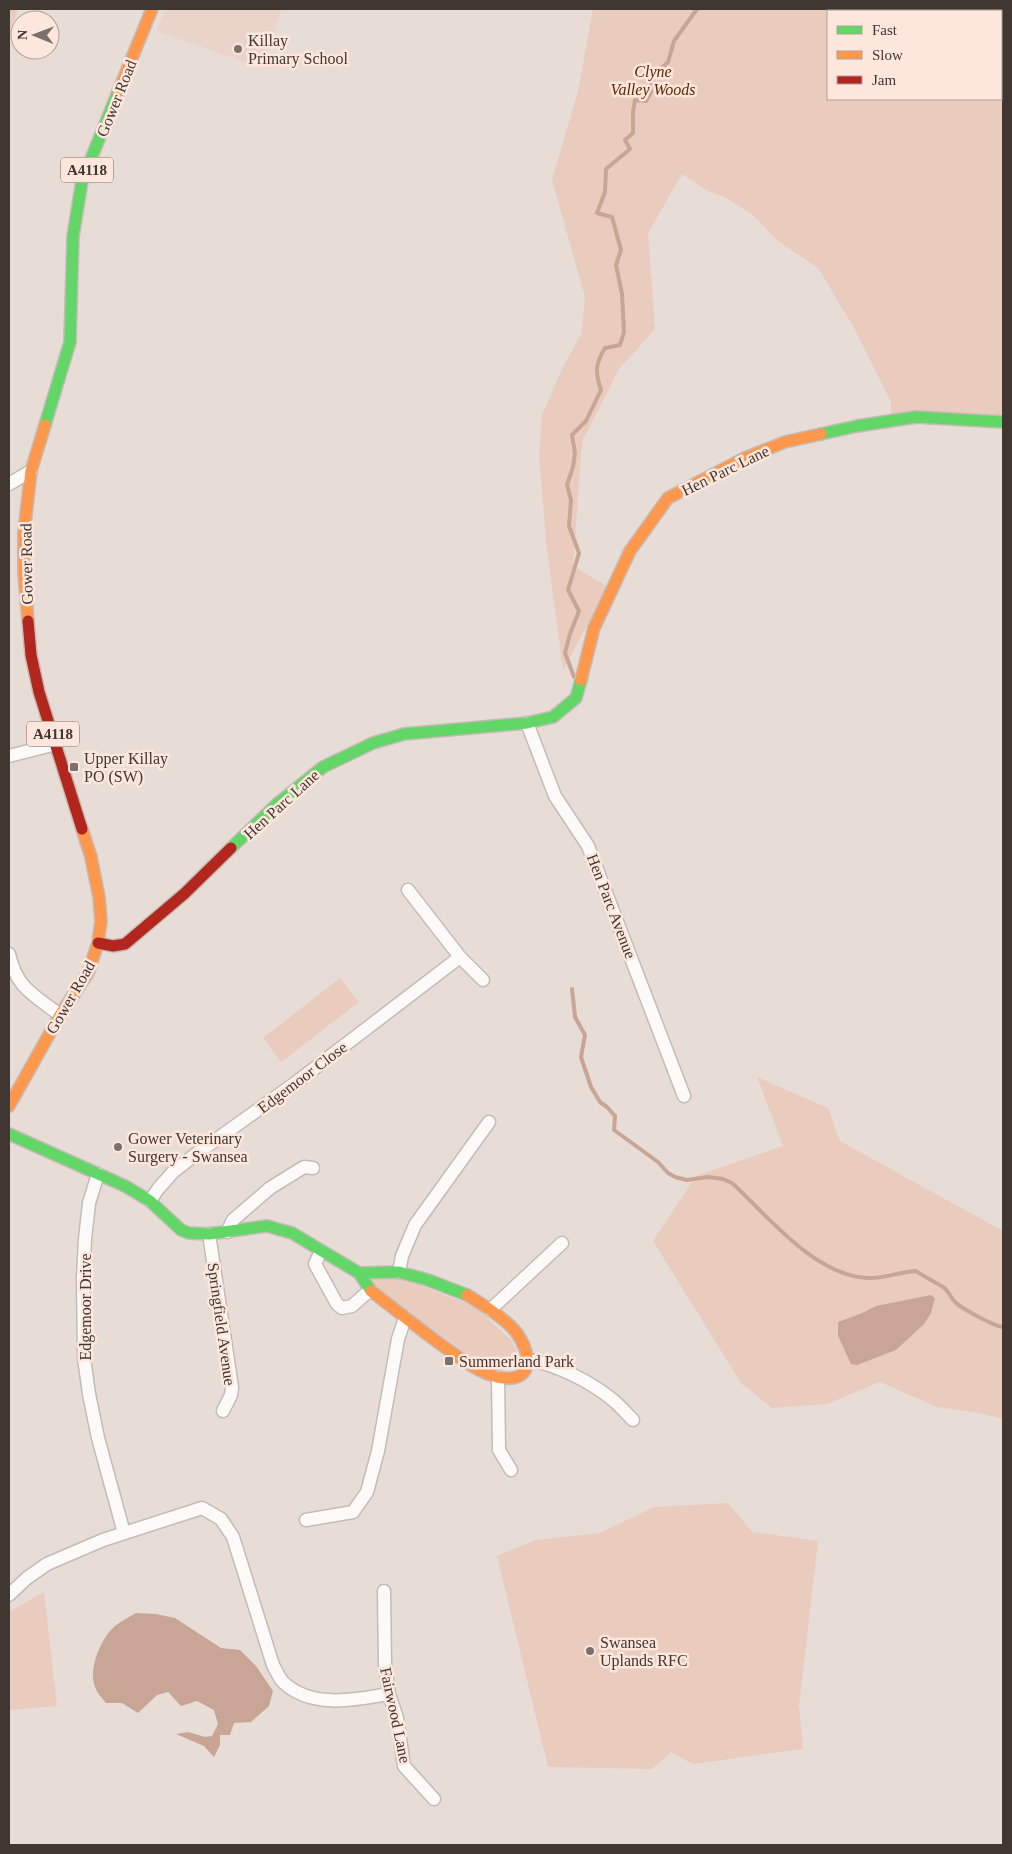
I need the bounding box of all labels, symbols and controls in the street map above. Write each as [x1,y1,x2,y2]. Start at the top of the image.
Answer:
north arrow [10,10,60,60]
legend [827,10,1002,100]
text: Fast [872,22,898,38]
text: N [15,30,30,40]
place label: Killay Primary School [248,32,349,68]
marker: Killay Primary School [232,43,244,55]
text: Slow [872,47,903,63]
street label: Gower Road [93,57,140,139]
park label: Clyne Valley Woods [610,63,696,99]
text: Jam [872,72,896,88]
road number: A4118 [61,158,113,182]
street label: Hen Parc Lane [679,442,772,499]
street label: Gower Road [17,523,36,605]
road number: A4118 [27,722,79,746]
place label: Upper Killay PO (SW) [84,750,168,786]
marker: Upper Killay PO (SW) [68,761,80,773]
street label: Hen Parc Lane [240,766,322,842]
street label: Hen Parc Avenue [584,851,639,961]
street label: Gower Road [43,958,98,1037]
street label: Edgemoor Close [254,1038,351,1117]
place label: Gower Veterinary Surgery - Swansea [128,1130,248,1166]
marker: Gower Veterinary Surgery - Swansea [112,1141,124,1153]
street label: Edgemoor Drive [77,1253,95,1361]
street label: Springfield Avenue [203,1262,239,1387]
place label: Summerland Park [459,1353,574,1370]
marker: Summerland Park [443,1355,455,1367]
place label: Swansea Uplands RFC [600,1634,688,1670]
marker: Swansea Uplands RFC [584,1645,596,1657]
street label: Fairwood Lane [377,1666,414,1764]

